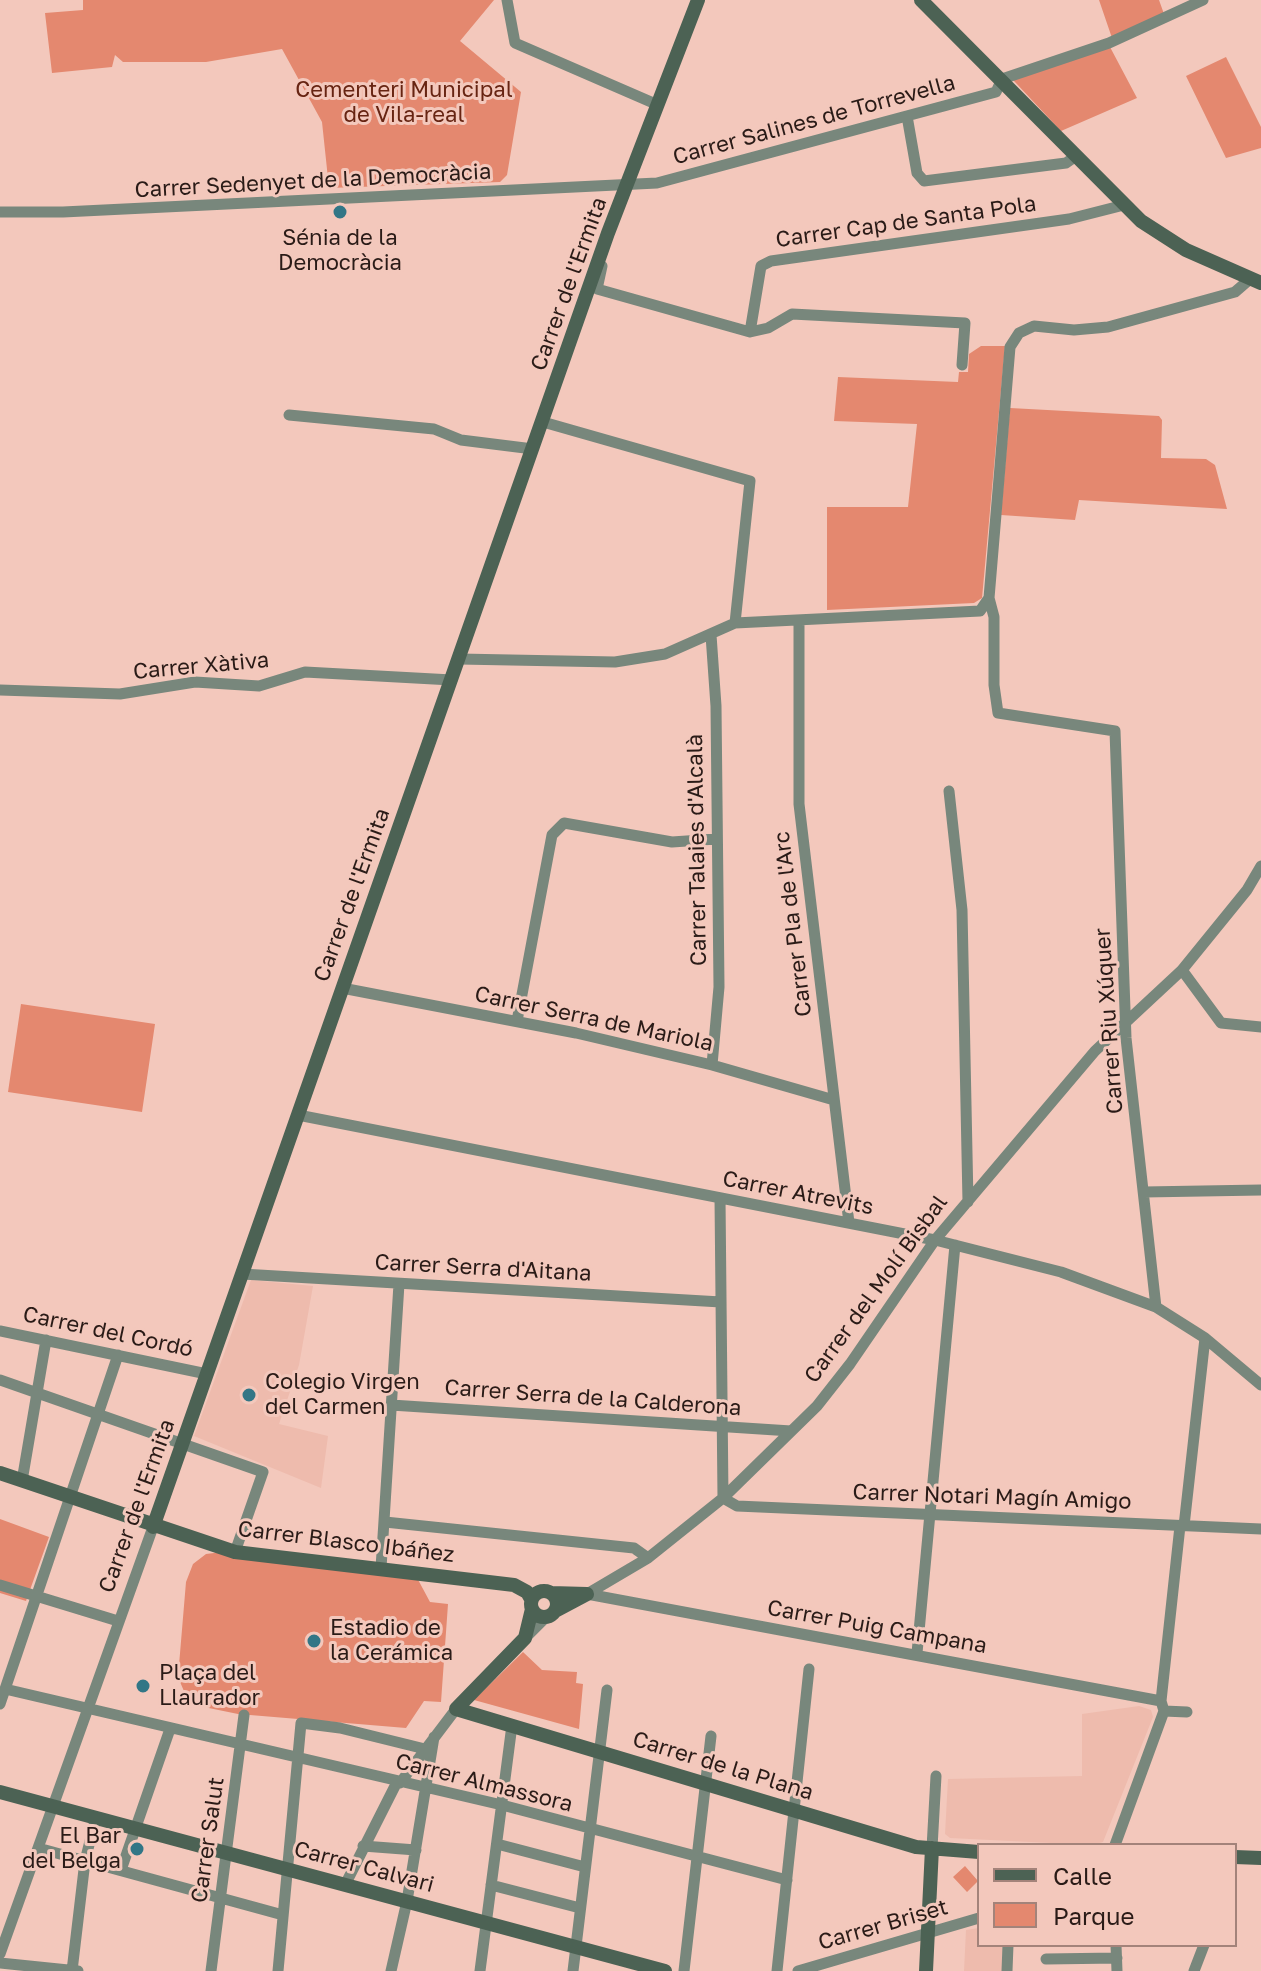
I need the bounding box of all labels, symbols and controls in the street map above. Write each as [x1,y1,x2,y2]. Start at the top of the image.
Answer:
street label: Carrer Salines de Torrevella [670,70,958,170]
park label: Cementeri Municipal de Vila-real [295,77,513,128]
street label: Carrer Sedenyet de la Democràcia [134,158,492,204]
street label: Carrer Cap de Santa Pola [774,191,1038,253]
street label: Carrer de l'Ermita [525,194,613,374]
marker: Sénia de la Democràcia [331,203,349,221]
place label: Sénia de la Democràcia [278,225,402,276]
street label: Carrer Xàtiva [132,647,270,685]
street label: Carrer Talaies d'Alcalà [682,734,712,966]
street label: Carrer de l'Ermita [308,805,396,985]
street label: Carrer Pla de l'Arc [769,830,817,1018]
street label: Carrer Riu Xúquer [1089,927,1129,1115]
street label: Carrer Serra de Mariola [472,981,716,1057]
street label: Carrer Atrevits [720,1165,876,1221]
street label: Carrer del Molí Bisbal [799,1190,953,1388]
street label: Carrer Serra d'Aitana [374,1249,592,1287]
street label: Carrer del Cordó [21,1301,195,1363]
place label: Colegio Virgen del Carmen [265,1369,420,1420]
street label: Carrer Serra de la Calderona [444,1374,742,1422]
marker: Colegio Virgen del Carmen [240,1386,258,1404]
street label: Carrer de l'Ermita [93,1416,181,1596]
street label: Carrer Notari Magín Amigo [852,1479,1132,1515]
street label: Carrer Blasco Ibáñez [236,1516,456,1568]
street label: Carrer Puig Campana [765,1595,989,1659]
place label: Estadio de la Cerámica [330,1615,453,1666]
marker: Estadio de la Cerámica [305,1632,323,1650]
place label: Plaça del Llaurador [159,1660,260,1712]
marker: Plaça del Llaurador [134,1677,152,1695]
street label: Carrer de la Plana [629,1726,817,1806]
street label: Carrer Almassora [393,1748,575,1818]
street label: Carrer Salut [186,1775,230,1905]
place label: El Bar del Belga [22,1823,121,1874]
street label: Carrer Calvari [291,1836,437,1898]
marker: El Bar del Belga [128,1840,146,1858]
legend [977,1843,1237,1947]
text: Calle [1053,1861,1112,1890]
street label: Carrer Briset [815,1894,951,1956]
text: Parque [1053,1901,1134,1930]

